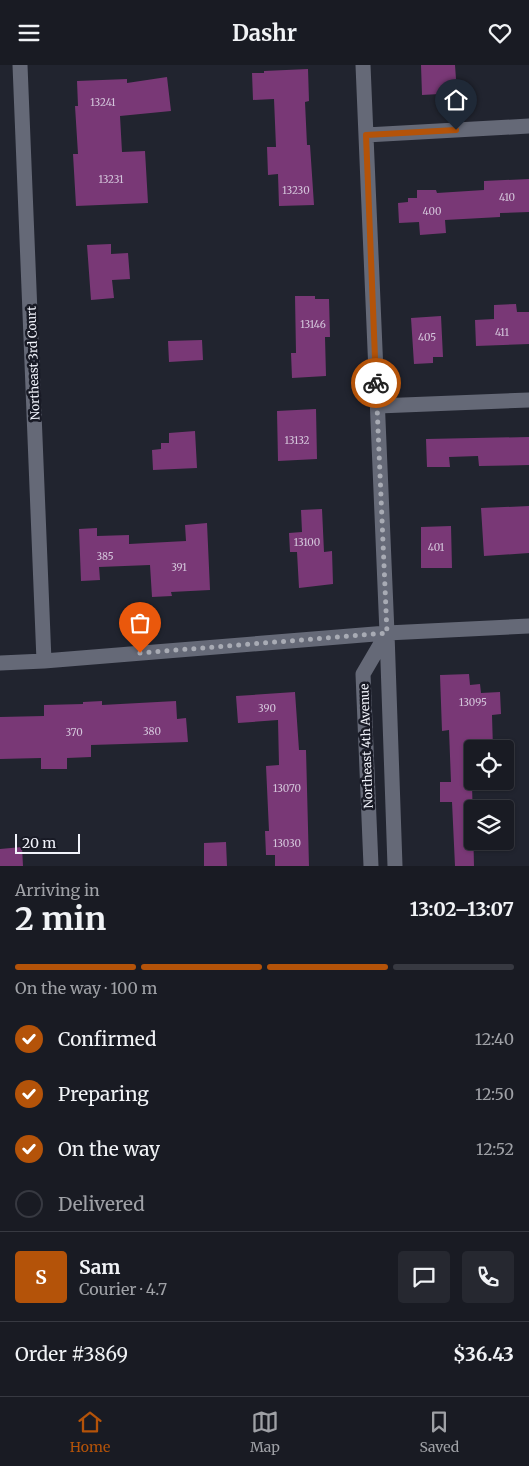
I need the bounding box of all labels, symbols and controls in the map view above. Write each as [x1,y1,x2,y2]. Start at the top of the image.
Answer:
icon: menu [15,19,43,47]
text: Dashr [232,19,297,47]
icon: heart [486,19,514,47]
pin [435,79,477,130]
icon: home [442,86,470,114]
house number: 13241 [90,96,116,109]
house number: 13231 [98,173,124,186]
house number: 13230 [282,184,310,197]
house number: 410 [499,191,515,204]
house number: 400 [422,205,442,218]
street label: Northeast 3rd Court [24,305,42,420]
house number: 13146 [300,318,326,331]
house number: 411 [495,326,510,339]
house number: 405 [418,331,436,344]
courier [351,358,401,408]
icon: bike [362,369,390,397]
house number: 13132 [284,434,310,447]
house number: 13100 [294,536,320,549]
house number: 401 [428,541,445,554]
house number: 385 [96,550,114,563]
house number: 391 [171,561,187,574]
pin [119,602,161,653]
icon: bag [126,609,154,637]
street label: Northeast 4th Avenue [356,683,376,809]
house number: 13095 [459,696,487,709]
house number: 390 [258,702,276,715]
house number: 380 [143,725,161,738]
house number: 370 [65,726,83,739]
map controls [464,740,514,850]
button: locate [464,740,514,790]
house number: 13070 [273,782,301,795]
button: layers [464,800,514,850]
scale bar [15,831,80,854]
text: 20 m [22,834,56,852]
house number: 13030 [273,837,301,850]
text: Arriving in [15,880,100,900]
text: 13:02–13:07 [410,897,514,921]
text: 2 min [15,899,106,939]
text: On the way · 100 m [15,978,157,998]
icon: check [15,1025,43,1053]
text: Confirmed [58,1027,156,1051]
text: 12:40 [475,1029,514,1049]
icon: check [15,1080,43,1108]
text: Preparing [58,1082,149,1106]
text: 12:50 [475,1084,514,1104]
icon: check [15,1135,43,1163]
text: On the way [58,1137,160,1161]
text: 12:52 [476,1139,514,1159]
text: Delivered [58,1192,145,1216]
button: chat [398,1251,450,1303]
button: phone [462,1251,514,1303]
text: Sam [79,1255,120,1279]
text: S [35,1265,47,1289]
text: Courier · 4.7 [79,1279,167,1299]
text: Order #3869 [15,1342,128,1366]
text: $36.43 [453,1342,514,1366]
tab: Home [70,1408,110,1456]
tab: Map [250,1408,280,1456]
tab: Saved [419,1408,459,1456]

